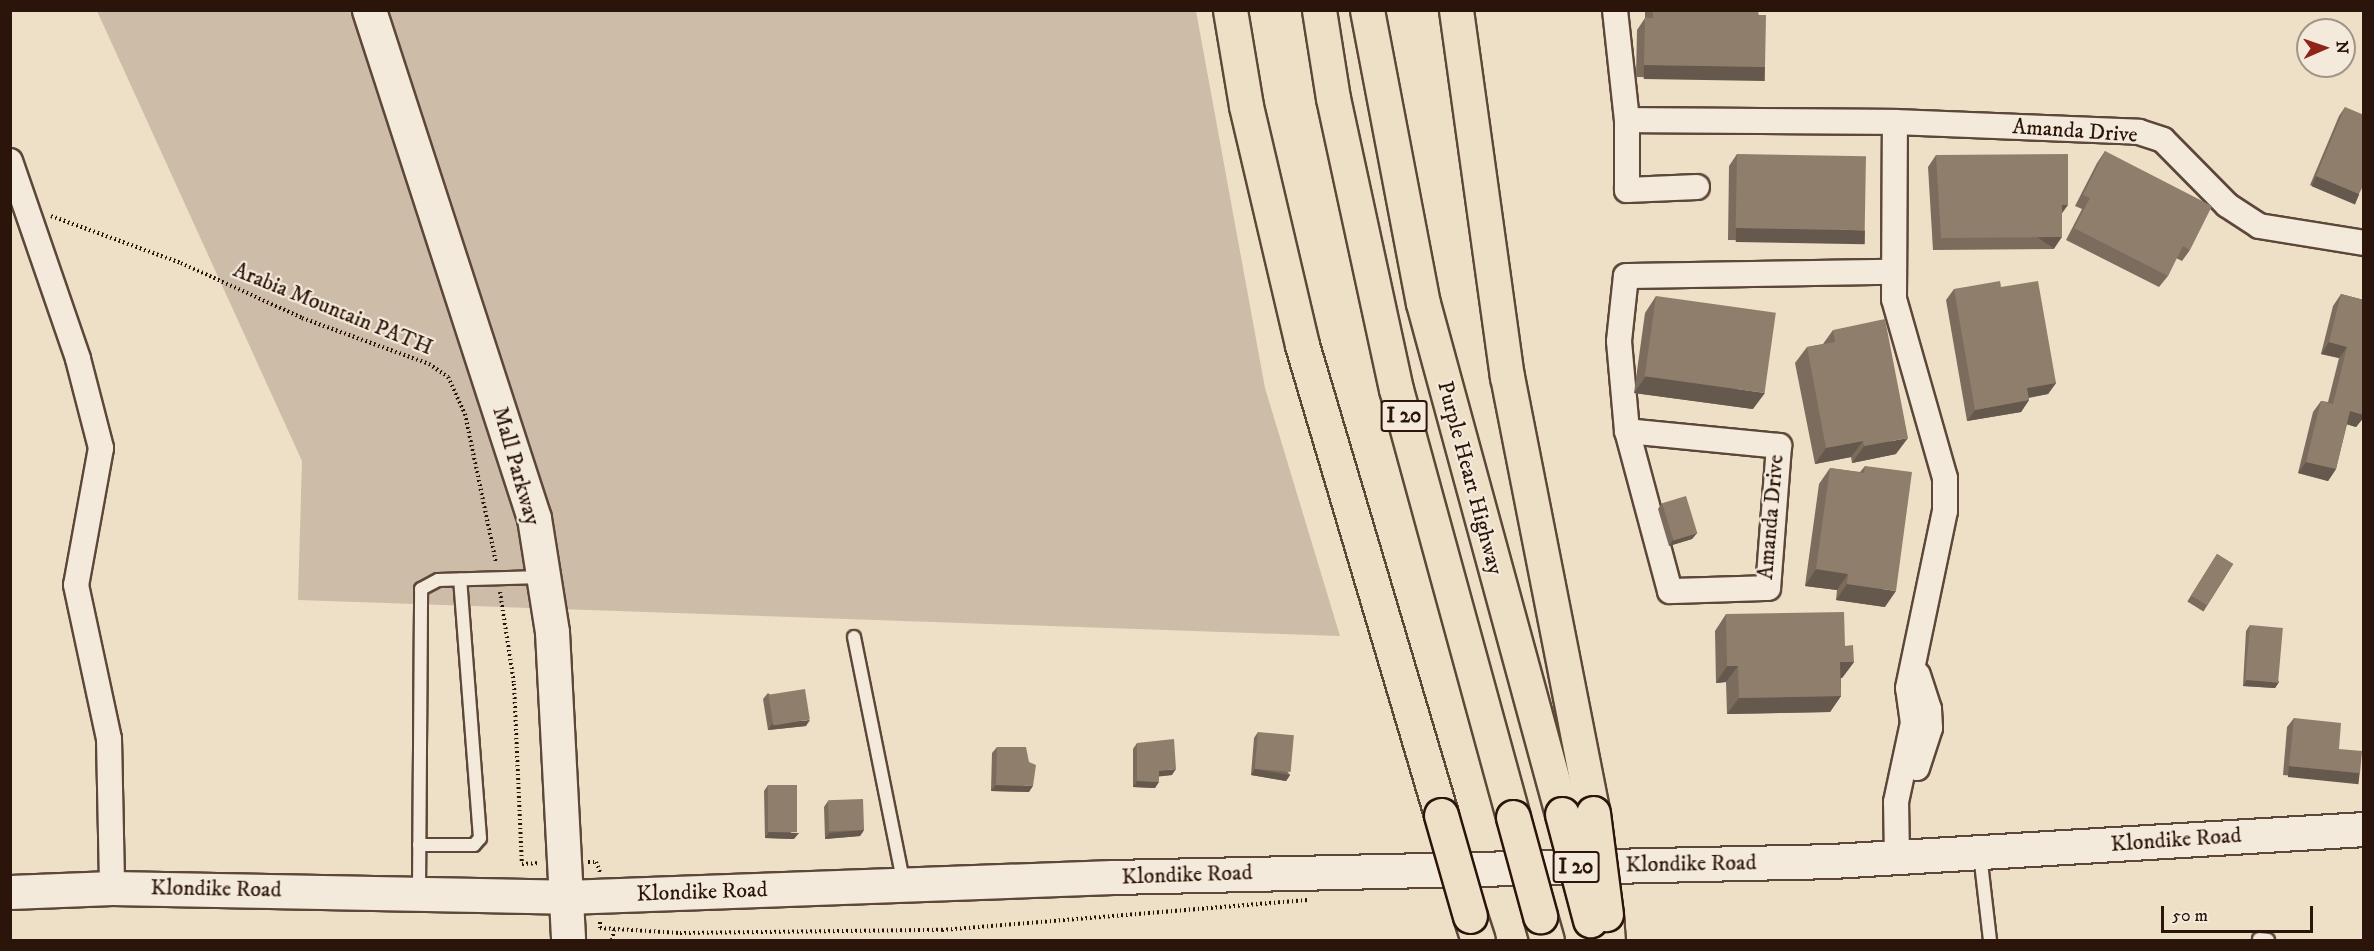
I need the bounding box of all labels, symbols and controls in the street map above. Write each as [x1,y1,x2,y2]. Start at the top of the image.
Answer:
north arrow [2296,18,2356,78]
text: N [2332,41,2352,54]
street label: Amanda Drive [2012,113,2138,149]
street label: Arabia Mountain PATH [229,257,437,361]
street label: Purple Heart Highway [1431,378,1509,578]
road number: I 20 [1380,398,1428,434]
street label: Mall Parkway [486,404,546,528]
street label: Amanda Drive [1752,453,1790,581]
street label: Klondike Road [2110,822,2242,858]
road number: I 20 [1552,849,1600,885]
street label: Klondike Road [1625,850,1757,878]
street label: Klondike Road [1121,860,1253,890]
street label: Klondike Road [150,875,282,903]
street label: Klondike Road [636,877,768,907]
scale bar [2164,894,2316,932]
text: 50 m [2172,905,2208,927]

